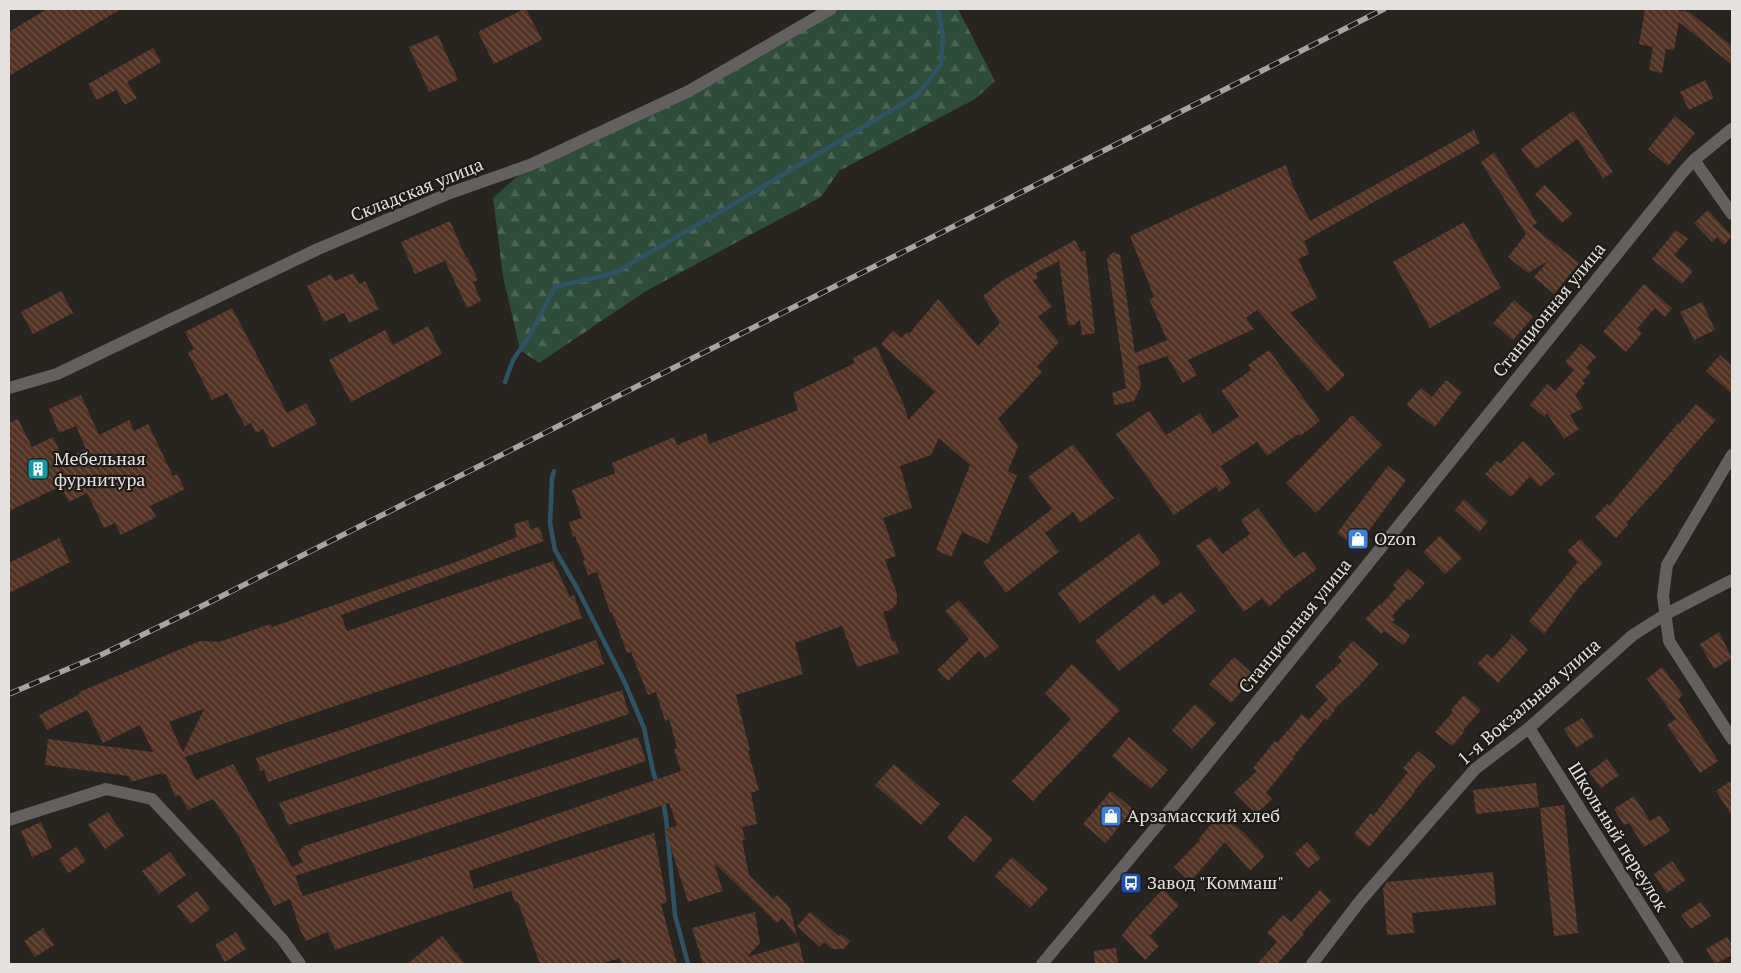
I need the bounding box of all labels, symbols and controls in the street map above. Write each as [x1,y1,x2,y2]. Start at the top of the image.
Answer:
street label: Складская улица [347,151,487,227]
street label: Станционная улица [1486,237,1610,382]
place label: Мебельная фурнитура [54,446,146,491]
building icon: Мебельная фурнитура [26,457,50,481]
place label: Ozon [1374,526,1417,550]
shop icon: Ozon [1346,527,1370,551]
street label: Станционная улица [1232,553,1356,698]
street label: 1-я Вокзальная улица [1452,632,1605,770]
street label: Школьный переулок [1563,757,1675,916]
place label: Арзамасский хлеб [1127,803,1280,827]
shop icon: Арзамасский хлеб [1099,804,1123,828]
place label: Завод "Коммаш" [1147,870,1284,894]
bus stop icon: Завод "Коммаш" [1119,871,1143,895]

